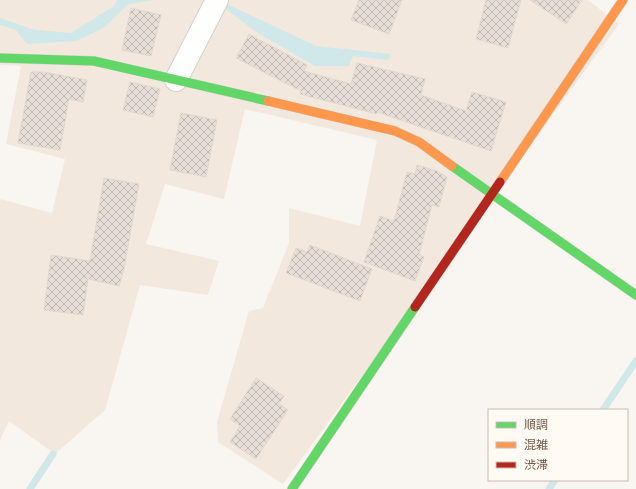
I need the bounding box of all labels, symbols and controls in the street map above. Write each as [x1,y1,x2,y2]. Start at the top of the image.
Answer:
legend [488,409,628,481]
text: 順調 [524,417,548,432]
text: 混雑 [524,437,548,452]
text: 渋滞 [524,457,548,472]

